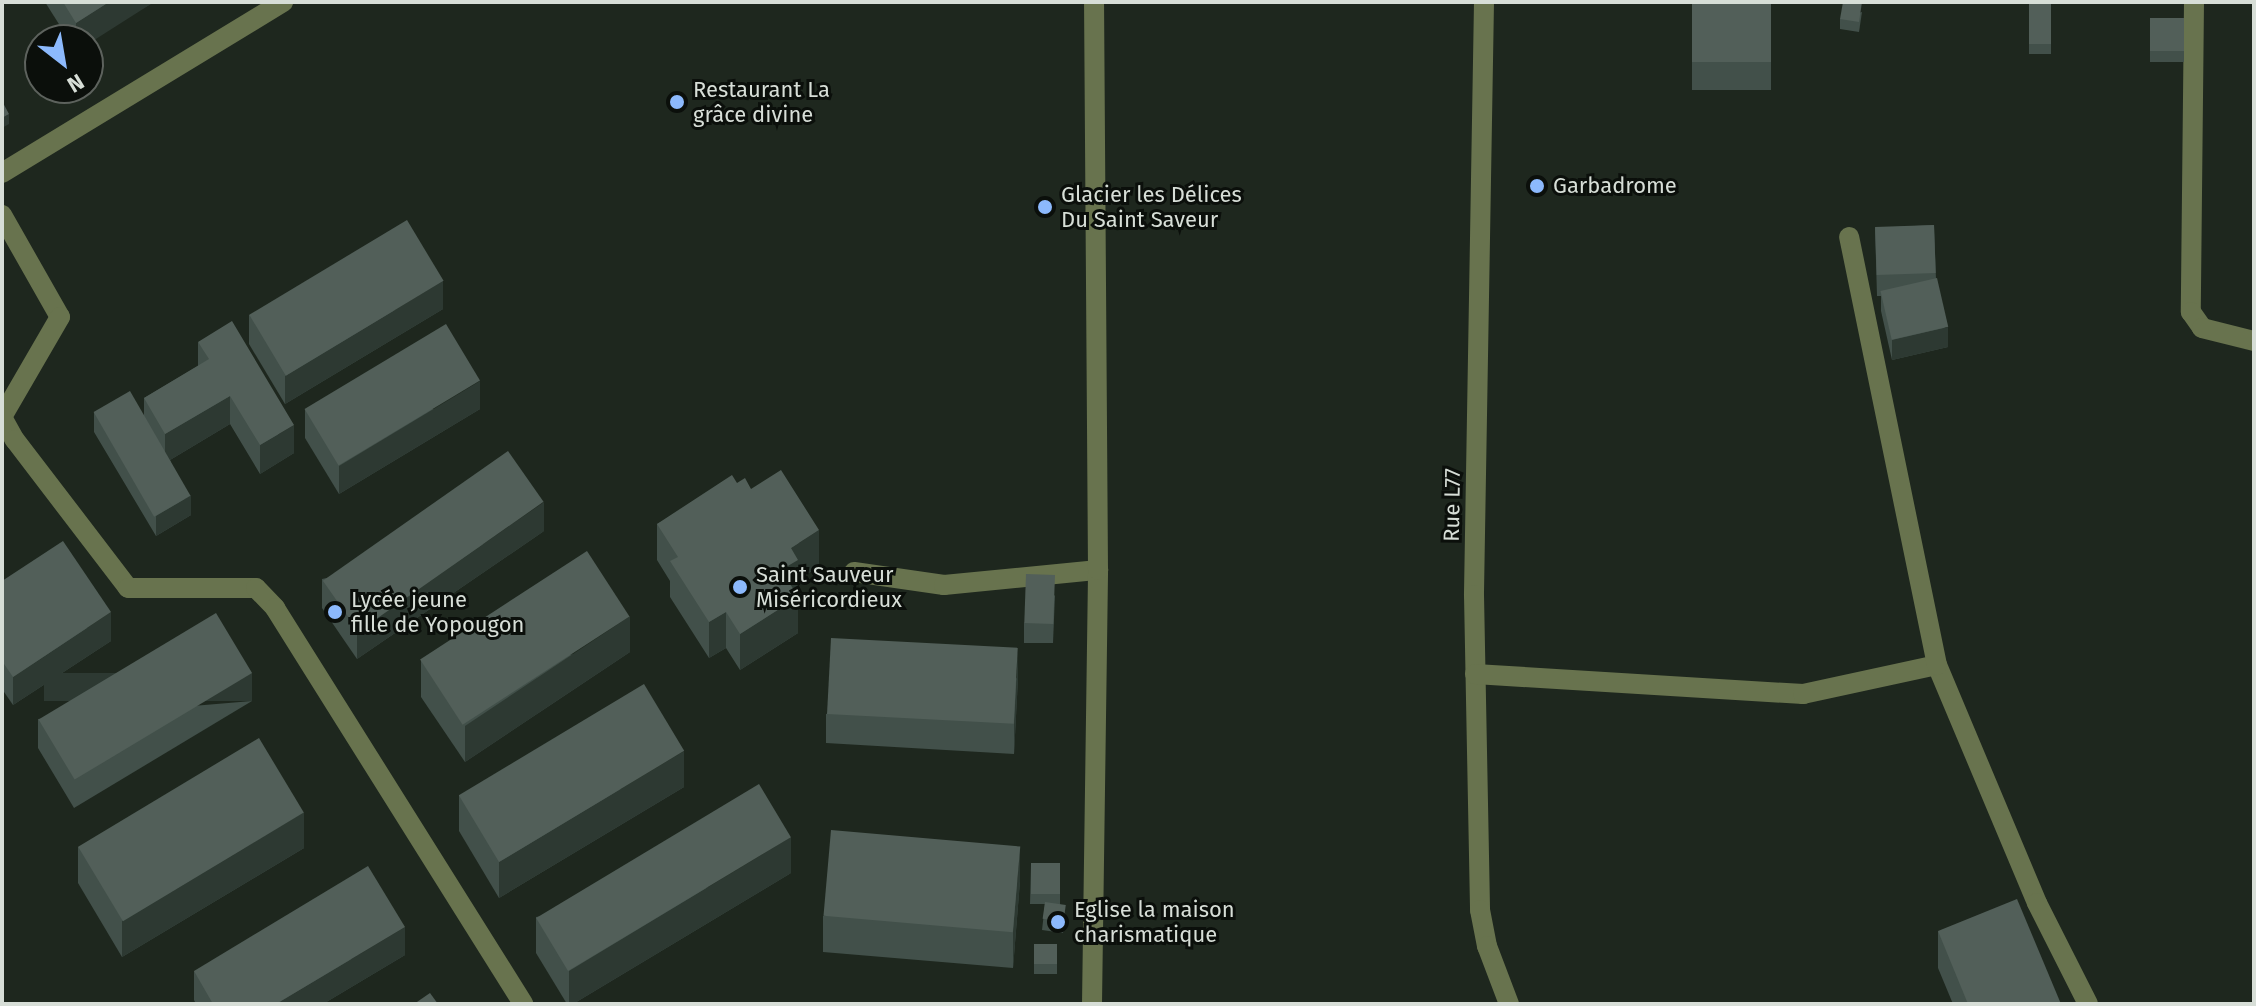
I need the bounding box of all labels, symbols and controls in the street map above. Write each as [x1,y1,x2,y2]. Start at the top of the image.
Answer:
north arrow [24,24,104,104]
text: N [62,68,89,99]
place label: Restaurant La grâce divine [693,76,830,128]
marker: Restaurant La grâce divine [668,93,686,111]
place label: Garbadrome [1553,173,1677,199]
marker: Garbadrome [1528,177,1546,195]
place label: Glacier les Délices Du Saint Saveur [1061,181,1242,232]
marker: Glacier les Délices Du Saint Saveur [1036,198,1054,216]
street label: Rue L77 [1438,468,1466,542]
place label: Saint Sauveur Miséricordieux [756,561,902,612]
marker: Saint Sauveur Miséricordieux [731,578,749,596]
place label: Lycée jeune fille de Yopougon [351,586,524,638]
marker: Lycée jeune fille de Yopougon [326,603,344,621]
place label: Eglise la maison charismatique [1074,896,1235,948]
marker: Eglise la maison charismatique [1049,913,1067,931]

